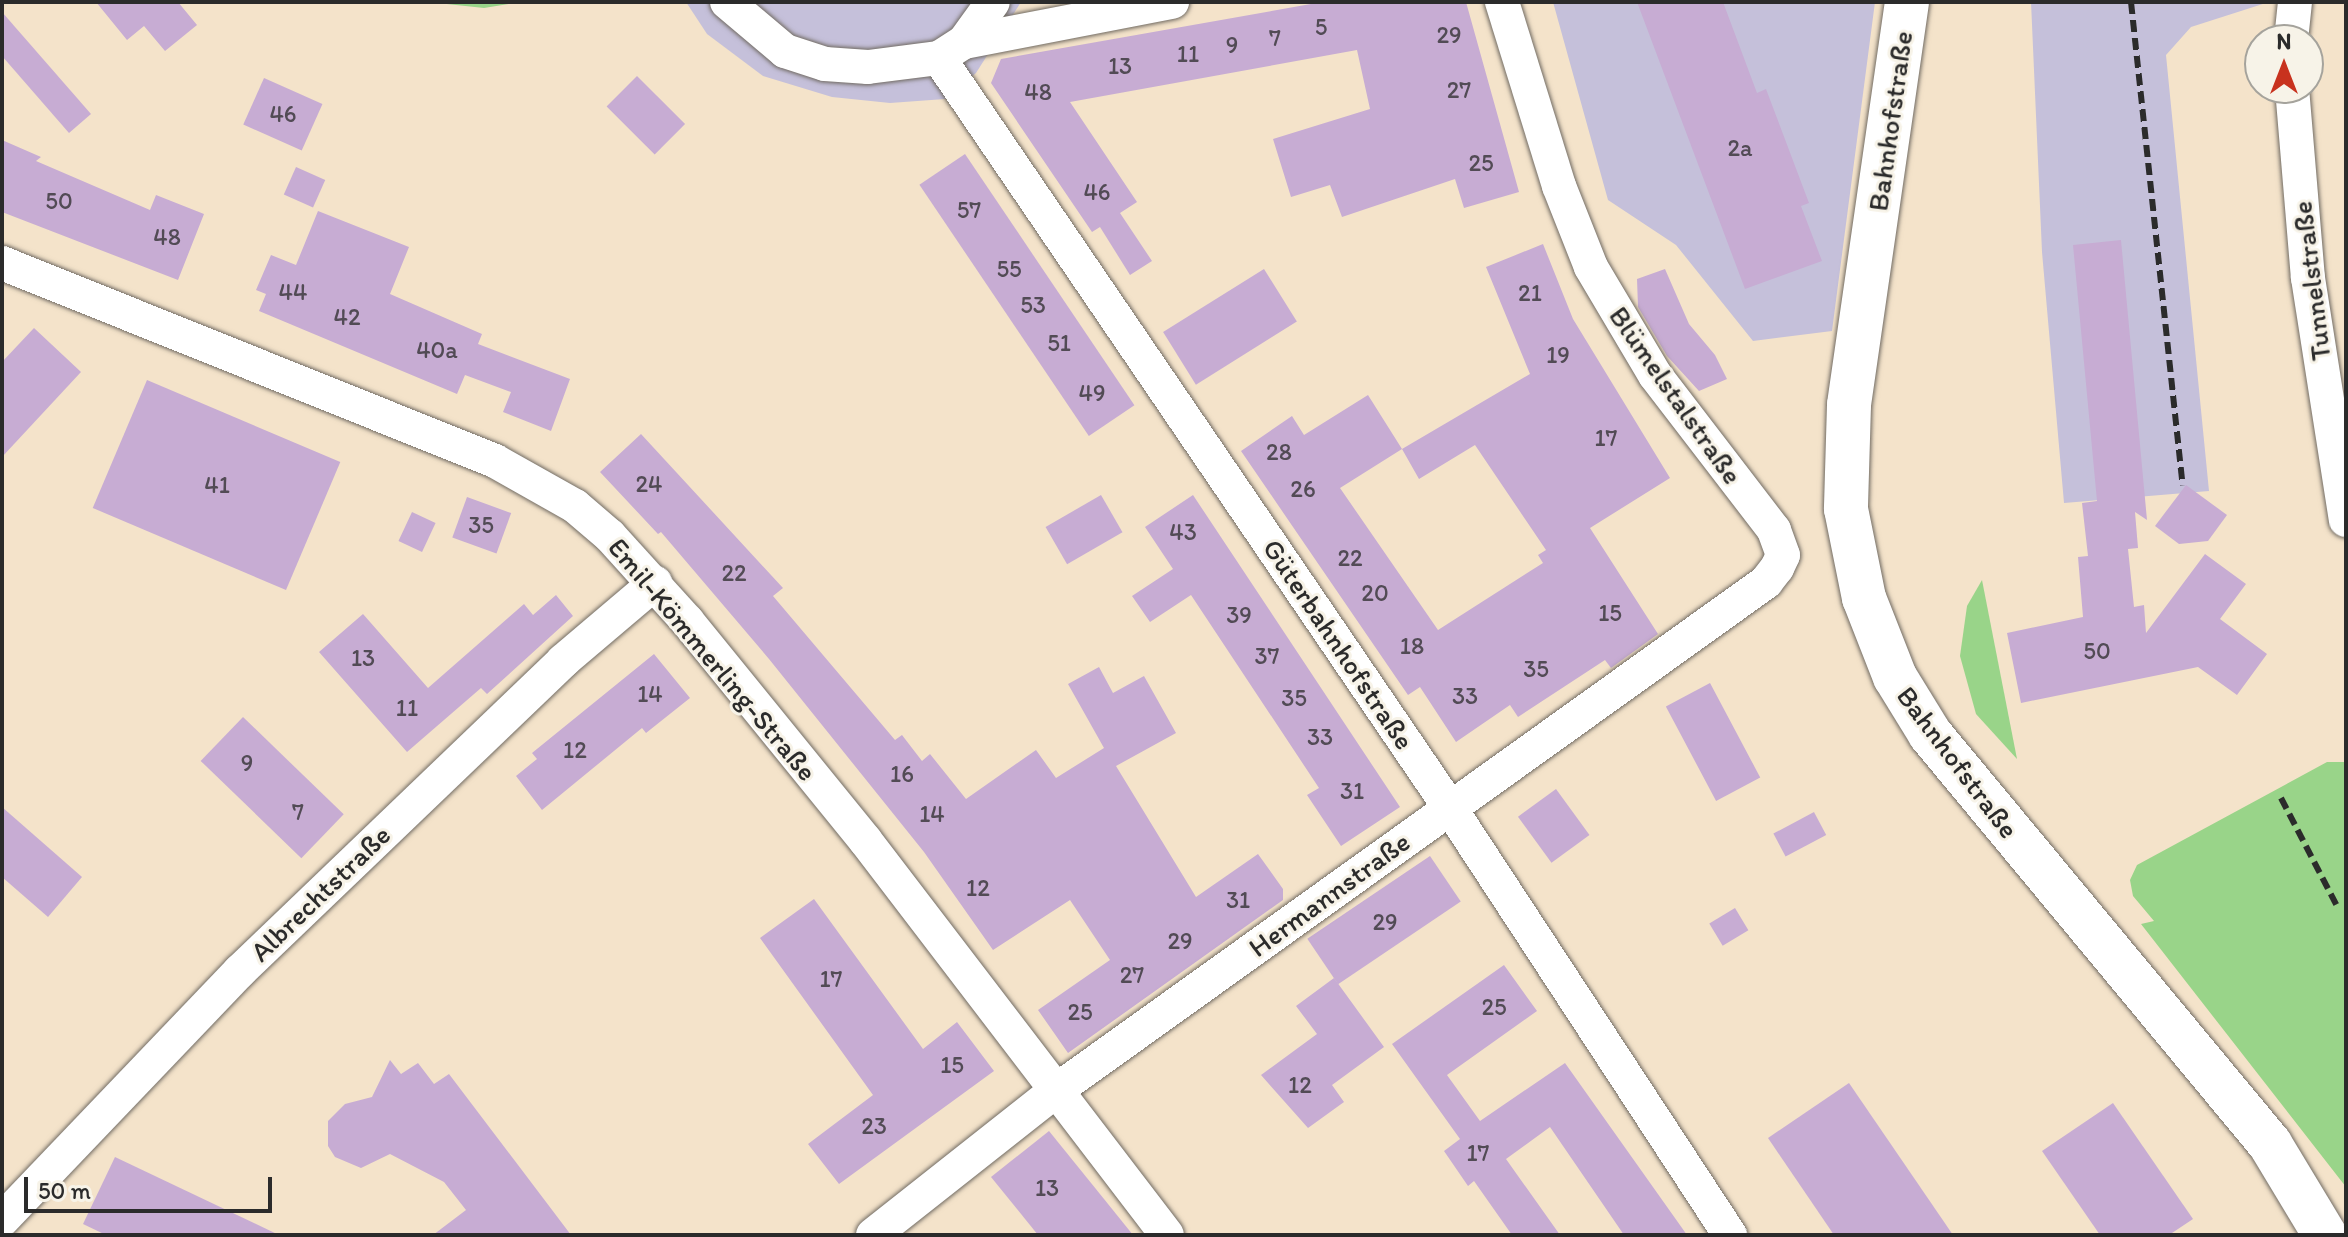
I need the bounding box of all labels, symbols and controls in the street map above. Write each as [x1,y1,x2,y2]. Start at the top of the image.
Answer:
house number: 5 [1315,13,1327,41]
house number: 29 [1436,21,1462,49]
house number: 7 [1269,24,1281,52]
north arrow [2244,24,2324,104]
text: N [2277,28,2291,55]
street label: Bahnhofstraße [1861,29,1919,213]
house number: 9 [1226,31,1238,59]
house number: 11 [1177,40,1199,68]
house number: 13 [1108,52,1132,80]
house number: 27 [1447,76,1471,104]
house number: 48 [1024,78,1052,106]
house number: 46 [269,100,297,128]
house number: 2a [1727,134,1753,162]
house number: 25 [1468,149,1494,177]
house number: 46 [1083,178,1111,206]
house number: 50 [45,187,73,215]
house number: 57 [957,196,981,224]
street label: Tunnelstraße [2285,199,2337,363]
house number: 48 [153,223,181,251]
house number: 55 [996,255,1022,283]
house number: 44 [279,278,307,306]
house number: 21 [1518,279,1542,307]
house number: 53 [1020,291,1046,319]
street label: Blümelstalstraße [1602,300,1750,490]
house number: 42 [333,303,361,331]
house number: 51 [1047,329,1071,357]
house number: 40a [416,336,458,364]
house number: 19 [1546,341,1570,369]
house number: 49 [1079,379,1105,407]
house number: 17 [1594,424,1618,452]
house number: 28 [1266,438,1292,466]
house number: 24 [635,470,663,498]
house number: 41 [204,471,230,499]
house number: 26 [1290,475,1316,503]
house number: 35 [468,511,494,539]
house number: 43 [1169,518,1197,546]
street label: Emil-Kömmerling-Straße [601,531,825,787]
street label: Güterbahnhofstraße [1256,532,1422,756]
house number: 22 [1337,544,1363,572]
house number: 22 [721,559,747,587]
house number: 20 [1361,579,1389,607]
house number: 15 [1598,599,1622,627]
house number: 39 [1226,601,1252,629]
house number: 18 [1400,632,1424,660]
house number: 50 [2083,637,2111,665]
house number: 37 [1255,642,1279,670]
house number: 13 [351,644,375,672]
house number: 35 [1523,655,1549,683]
street label: Bahnhofstraße [1890,679,2026,845]
house number: 14 [637,680,663,708]
house number: 33 [1452,682,1478,710]
house number: 35 [1281,684,1307,712]
house number: 11 [396,694,418,722]
house number: 33 [1307,723,1333,751]
house number: 12 [563,736,587,764]
house number: 9 [241,749,253,777]
house number: 16 [890,760,914,788]
house number: 31 [1340,777,1364,805]
house number: 7 [292,798,304,826]
house number: 14 [919,800,945,828]
street label: Albrechtstraße [243,818,397,968]
street label: Hermannstraße [1242,824,1416,964]
house number: 12 [966,874,990,902]
house number: 31 [1226,886,1250,914]
house number: 29 [1372,908,1398,936]
house number: 29 [1167,927,1193,955]
house number: 27 [1120,961,1144,989]
house number: 17 [819,965,843,993]
house number: 25 [1481,993,1507,1021]
house number: 25 [1067,998,1093,1026]
house number: 15 [940,1051,964,1079]
house number: 12 [1288,1071,1312,1099]
house number: 23 [861,1112,887,1140]
house number: 17 [1466,1139,1490,1167]
scale bar [28,1161,276,1211]
house number: 13 [1035,1174,1059,1202]
text: 50 m [38,1176,91,1205]

